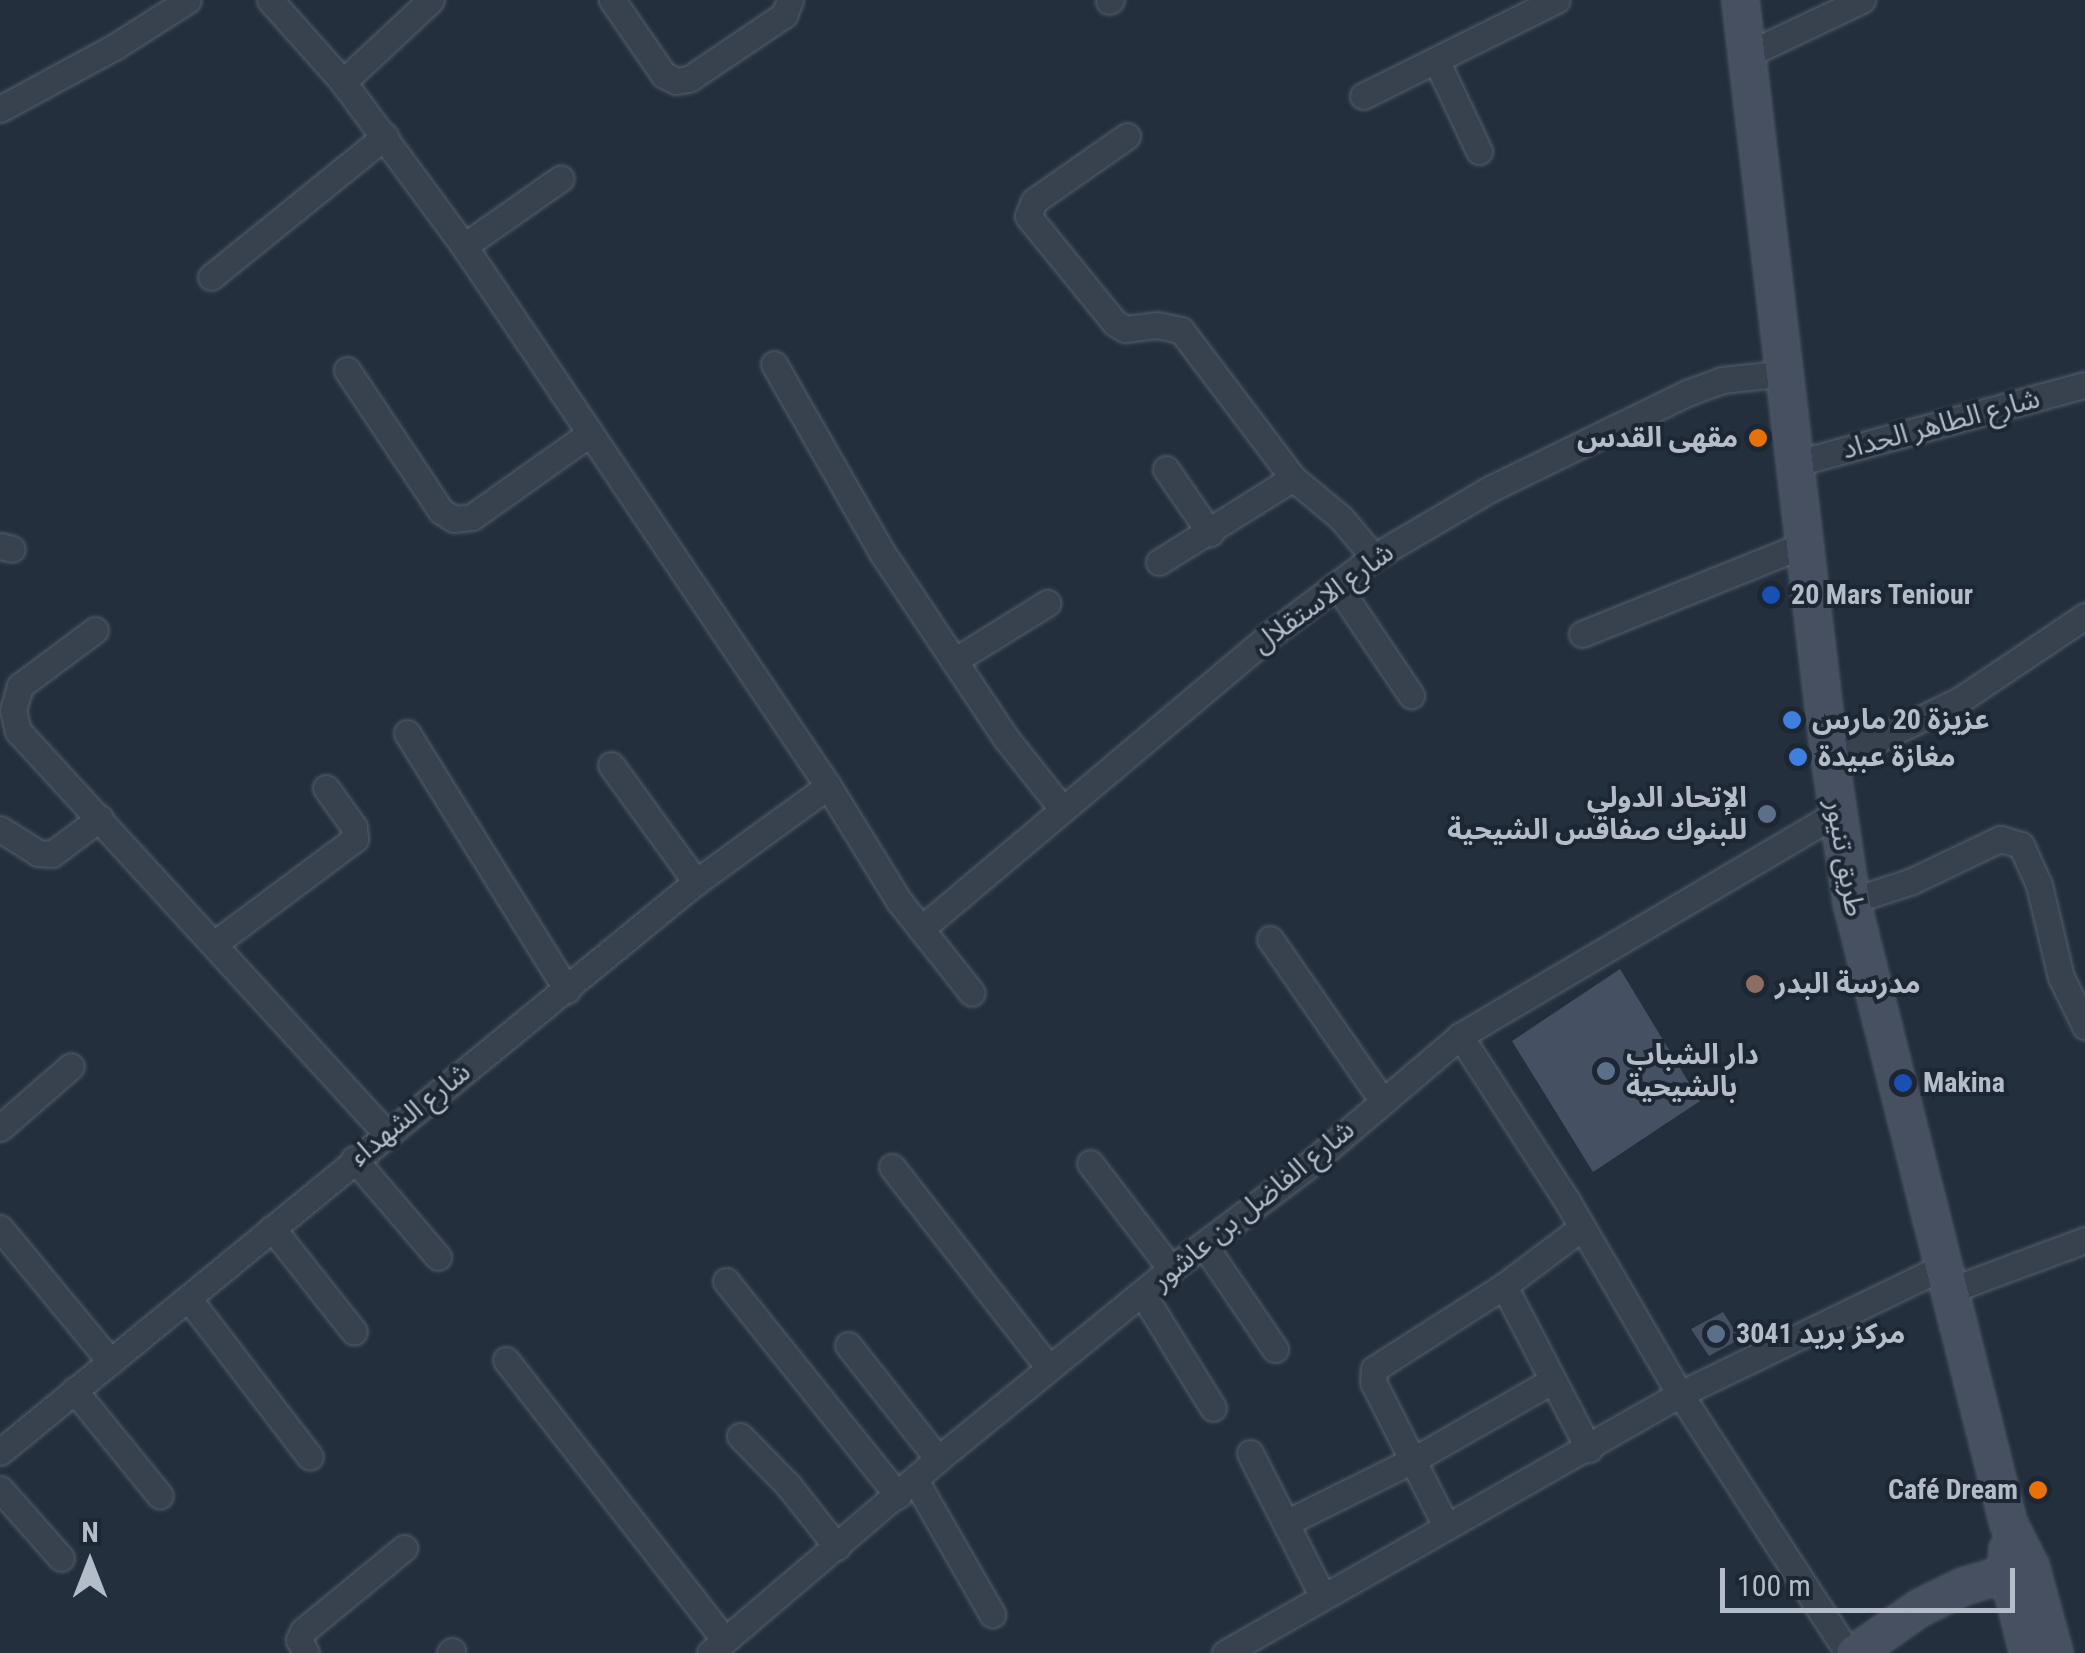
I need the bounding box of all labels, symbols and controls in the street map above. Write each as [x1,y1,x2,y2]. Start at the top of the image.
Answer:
street label: شارع الطاهر الحداد [1838,381,2044,467]
place label: مقهى القدس [1577,421,1738,455]
marker: مقهى القدس [1747,427,1769,449]
street label: شارع الاستقلال [1246,535,1400,661]
place label: 20 Mars Teniour [1791,578,1974,612]
marker: 20 Mars Teniour [1760,584,1782,606]
place label: عزيزة 20 مارس [1812,703,1989,737]
marker: عزيزة 20 مارس [1781,709,1803,731]
place label: مغازة عبيدة [1818,740,1956,774]
marker: مغازة عبيدة [1787,746,1809,768]
place label: الإتحاد الدولي للبنوك صفاقس الشيحية [1447,781,1747,847]
street label: طريق تنيور [1818,797,1872,919]
marker: الإتحاد الدولي للبنوك صفاقس الشيحية [1756,803,1778,825]
place label: مدرسة البدر [1775,967,1921,1001]
marker: مدرسة البدر [1744,973,1766,995]
place label: دار الشباب بالشيحية [1626,1038,1759,1104]
street label: شارع الشهداء [343,1055,477,1173]
marker: دار الشباب بالشيحية [1595,1060,1617,1082]
place label: Makina [1923,1066,2005,1100]
marker: Makina [1892,1072,1914,1094]
street label: شارع الفاضل بن عاشور [1145,1113,1361,1297]
place label: مركز بريد 3041 [1736,1317,1905,1351]
marker: مركز بريد 3041 [1705,1323,1727,1345]
place label: Café Dream [1888,1473,2018,1507]
marker: Café Dream [2027,1479,2049,1501]
north arrow [40,1513,140,1613]
text: N [81,1516,99,1549]
scale bar [1725,1548,2020,1610]
text: 100 m [1737,1568,1811,1603]

